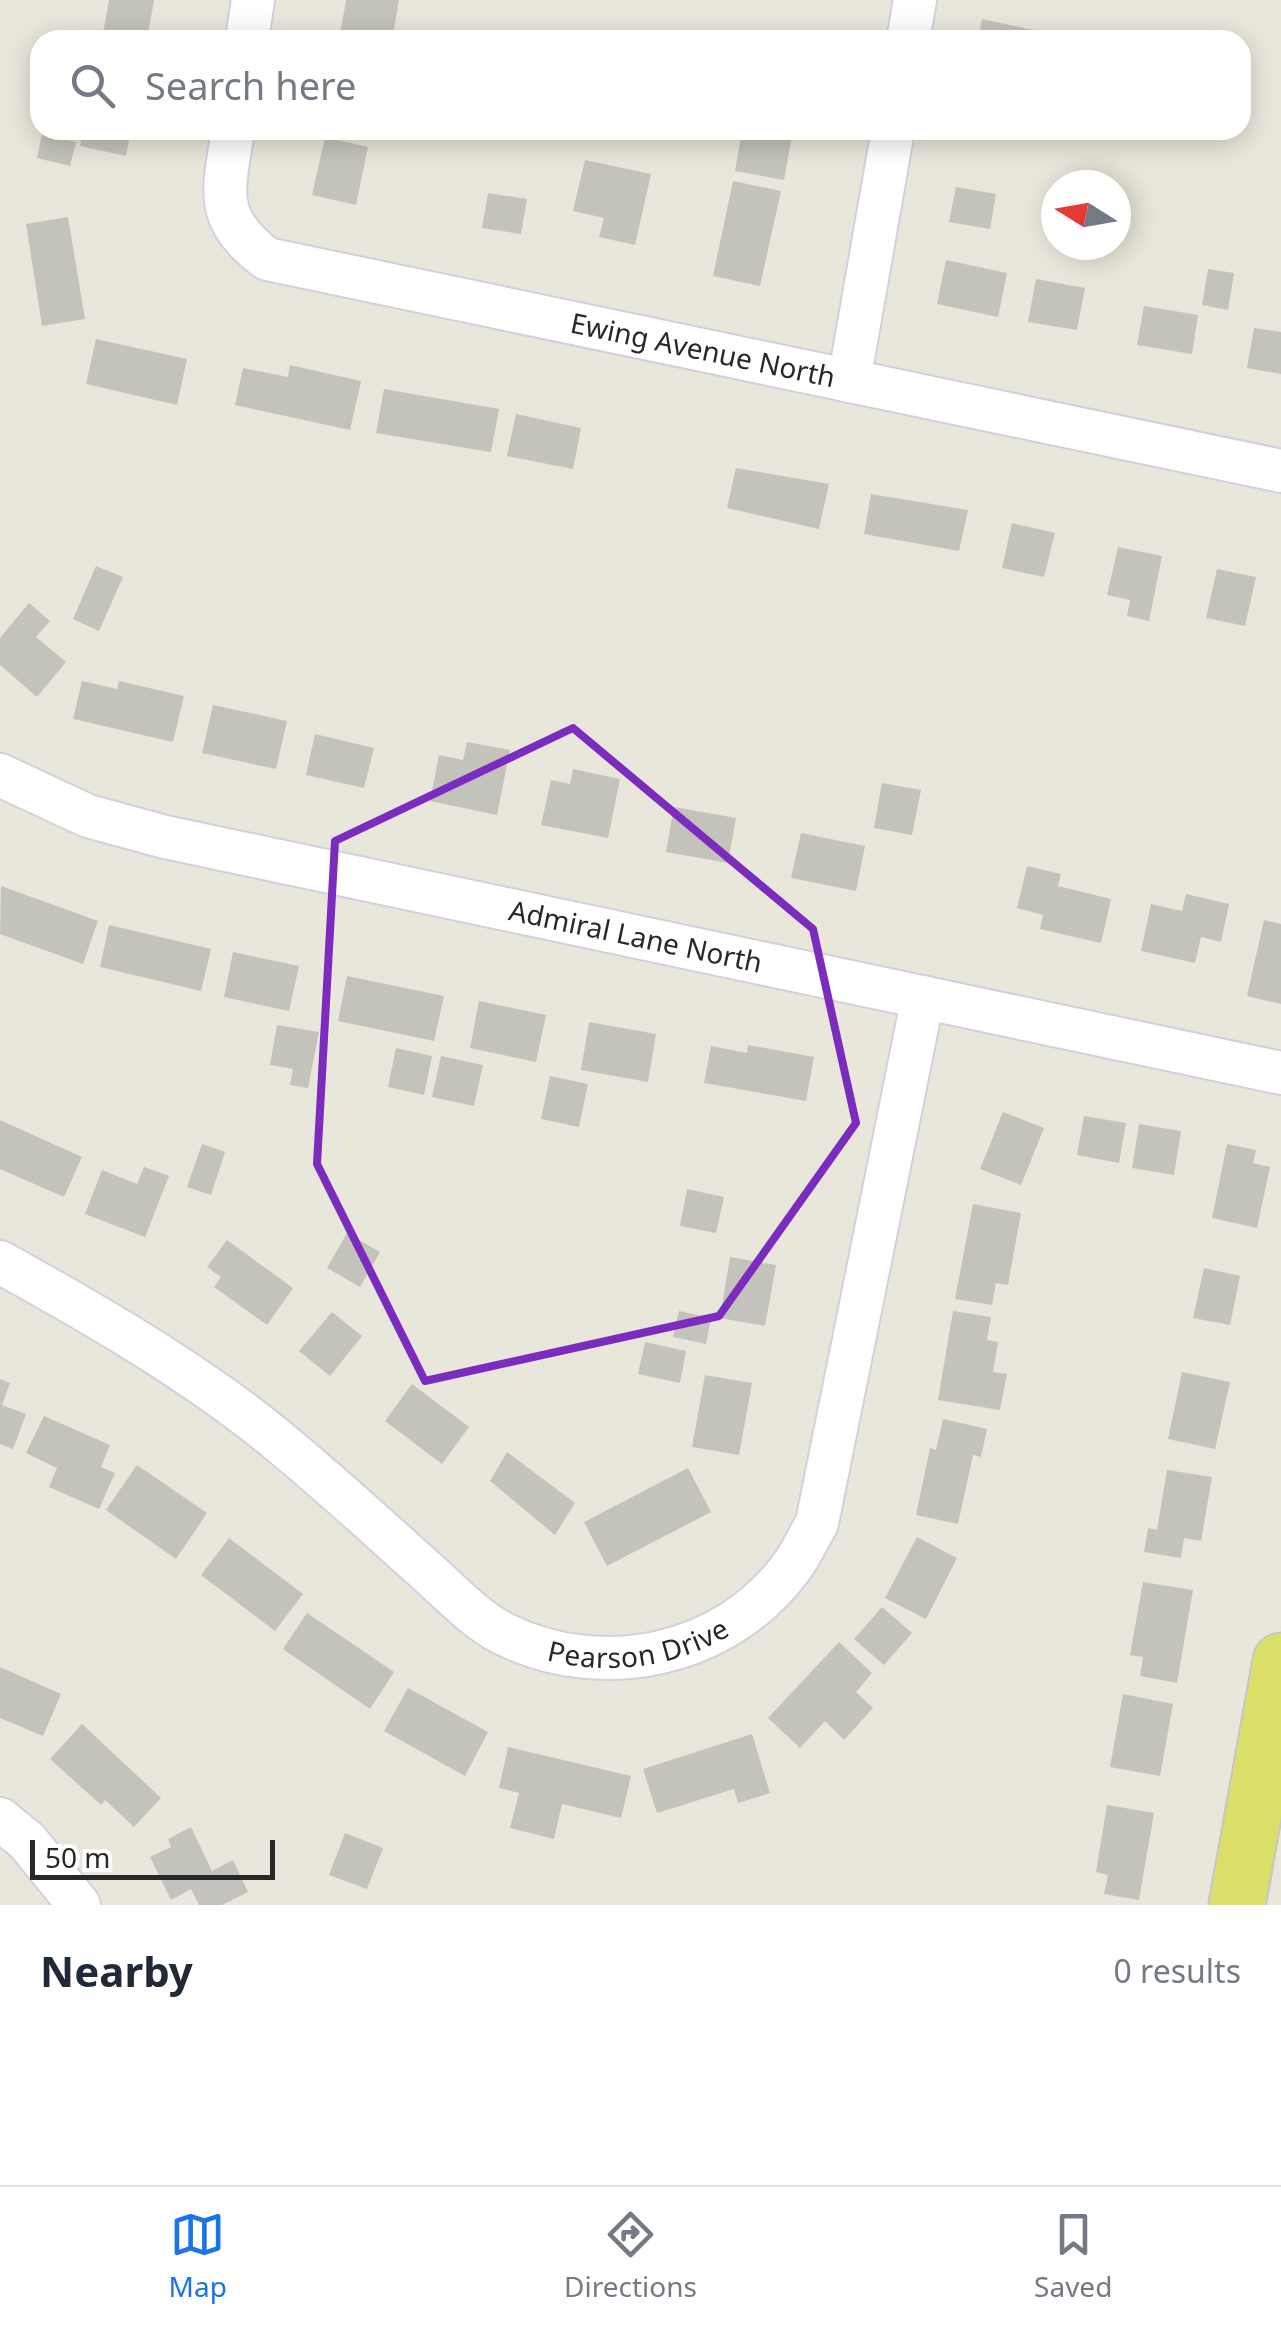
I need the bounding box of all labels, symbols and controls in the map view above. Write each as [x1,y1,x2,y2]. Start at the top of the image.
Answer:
search box [30,30,1251,140]
icon: search [65,58,120,113]
text: Search here [145,59,356,111]
north arrow [1041,170,1131,260]
street label: Ewing Avenue North [567,303,839,395]
street label: Admiral Lane North [506,890,766,981]
street label: Pearson Drive [544,1609,735,1676]
scale bar [30,1835,275,1880]
text: 50 m [45,1838,111,1876]
text: Nearby [40,1942,193,1999]
text: 0 results [1114,1949,1241,1992]
tab: Map [169,2207,227,2305]
tab: Directions [564,2207,697,2305]
tab: Saved [1034,2207,1112,2305]

